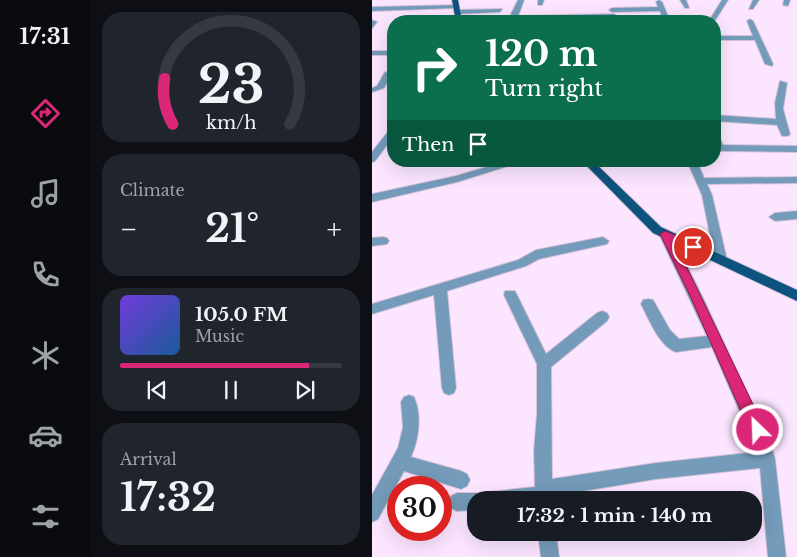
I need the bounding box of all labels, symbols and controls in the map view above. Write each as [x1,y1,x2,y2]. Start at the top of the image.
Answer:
text: 17:31 [20,23,70,50]
text: 120 m [485,32,598,75]
icon: right [402,35,467,100]
text: 23 [198,53,264,117]
text: Turn right [485,75,603,102]
icon: directions [28,96,63,131]
text: km/h [206,112,256,134]
icon: arrive [464,130,492,158]
text: Then [402,133,454,156]
icon: music [28,176,63,211]
text: Climate [120,180,185,200]
text: 21° [205,205,259,252]
text: − [120,212,138,247]
text: + [327,212,342,247]
pin [672,226,714,268]
icon: arrive [679,233,707,261]
icon: phone [28,257,63,292]
text: 105.0 FM [195,303,288,326]
text: Music [195,326,244,346]
icon: climate [28,338,63,373]
icon: previous [143,376,171,404]
icon: pause [217,376,245,404]
icon: next [291,376,319,404]
position arrow [731,403,783,455]
icon: car [28,418,63,453]
text: Arrival [120,449,177,469]
text: 17:32 [120,474,216,521]
speed limit sign: 30 [387,476,452,541]
icon: filters [28,499,63,534]
text: 17:32 · 1 min · 140 m [517,504,712,527]

